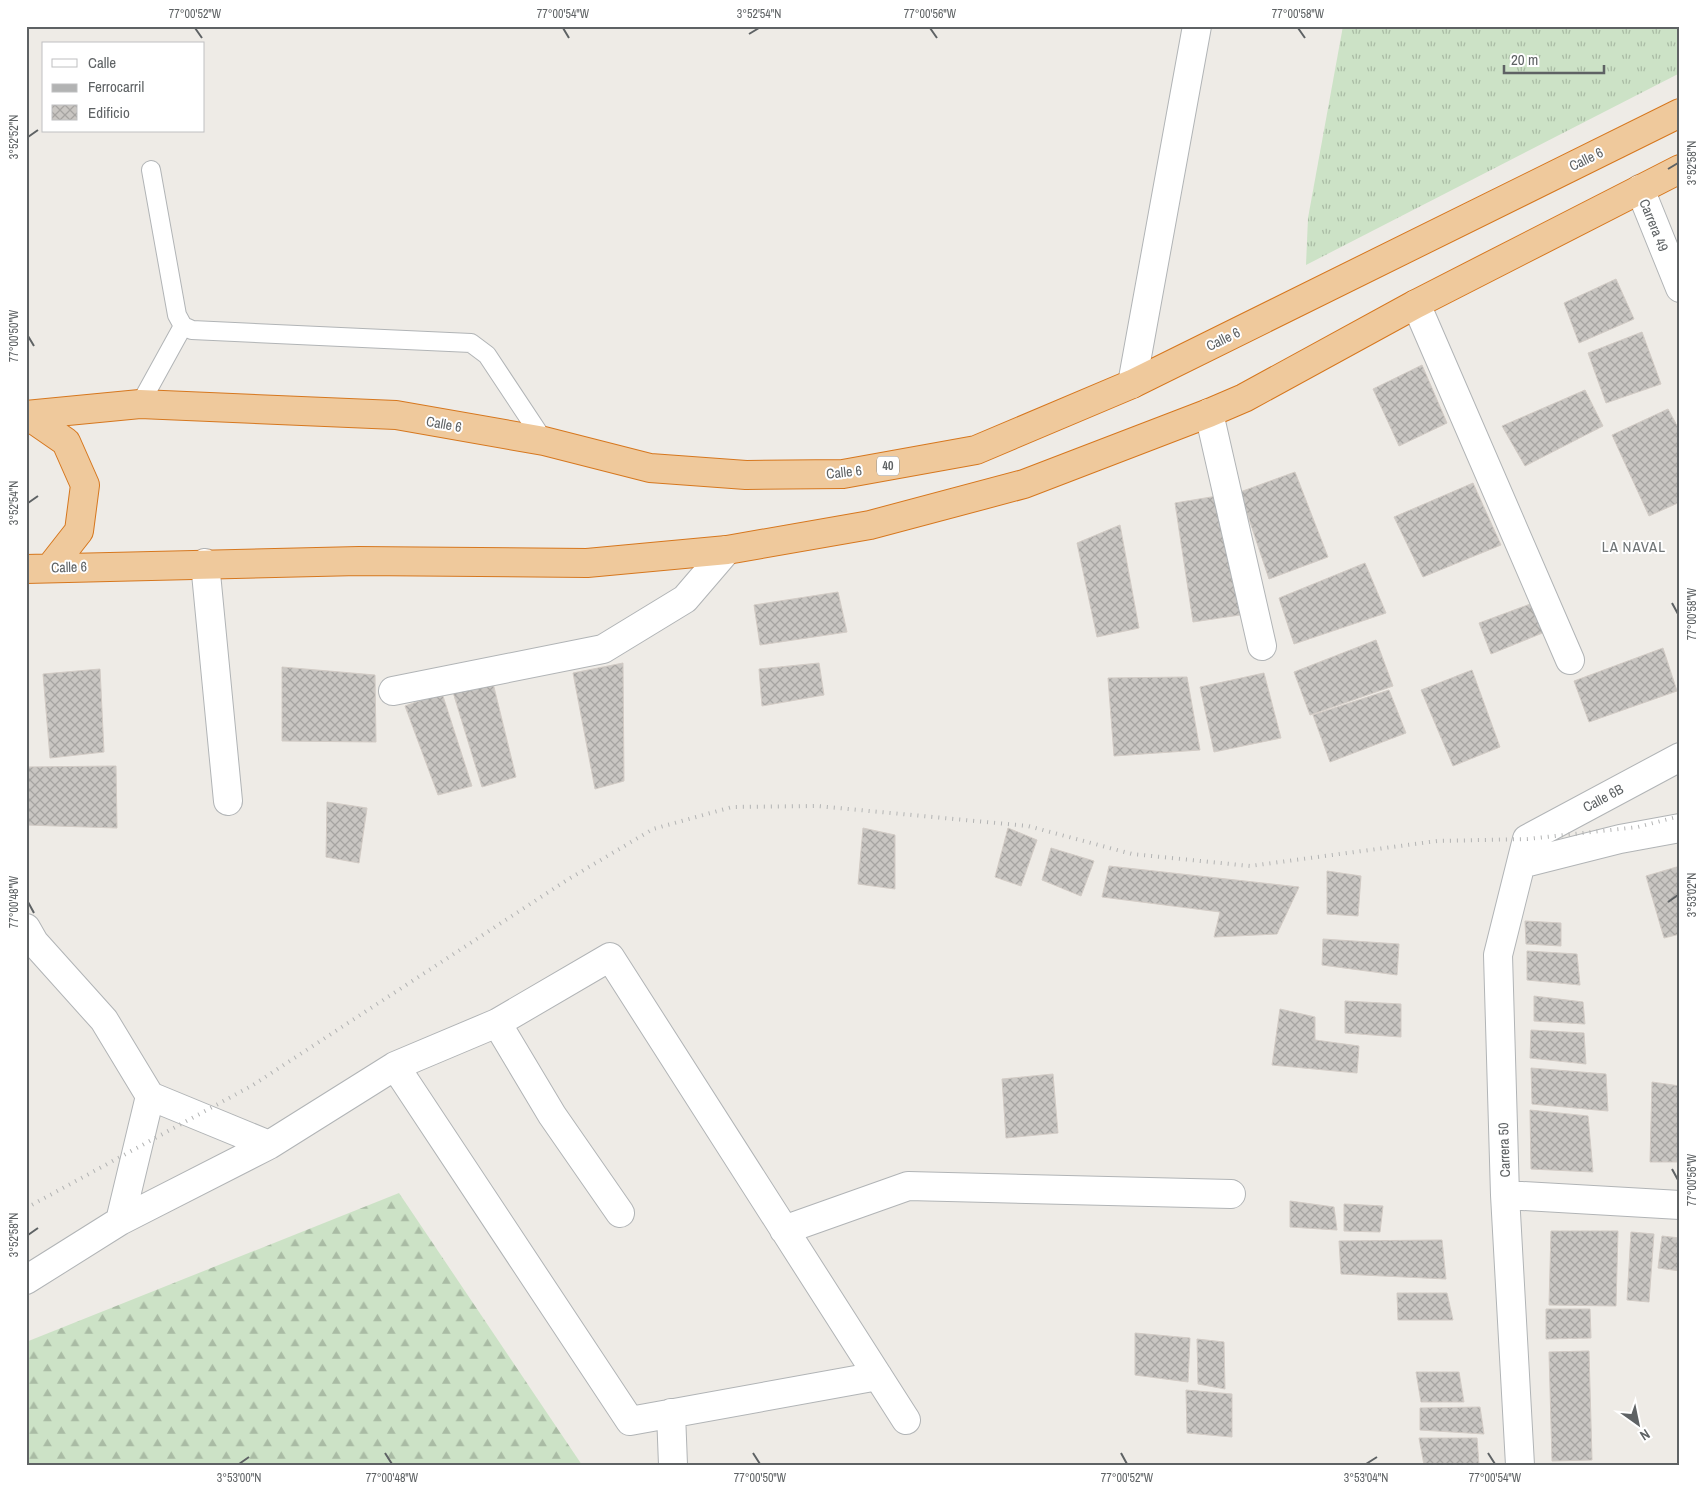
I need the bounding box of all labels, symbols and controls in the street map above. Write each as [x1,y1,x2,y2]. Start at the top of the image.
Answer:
text: 77°00'52"W [169,6,222,22]
text: 77°00'54"W [537,6,590,22]
text: 3°52'54"N [737,6,781,22]
text: 77°00'56"W [904,6,957,22]
text: 77°00'58"W [1272,6,1325,22]
legend [42,42,205,132]
scale bar [1504,42,1604,74]
text: 20 m [1511,49,1538,70]
text: Calle [88,52,116,73]
text: Ferrocarril [88,76,144,97]
text: Edificio [88,102,130,123]
text: 3°52'52"N [6,115,22,159]
text: 3°52'58"N [1684,141,1700,185]
street label: Calle 6 [1566,143,1606,175]
street label: Carrera 49 [1635,196,1673,254]
text: 77°00'50"W [6,309,22,362]
street label: Calle 6 [1203,323,1243,355]
street label: Calle 6 [425,412,463,436]
road number: 40 [877,456,899,476]
street label: Calle 6 [825,461,863,483]
text: 3°52'54"N [6,481,22,525]
district label: LA NAVAL [1602,536,1666,557]
street label: Calle 6 [51,557,87,577]
text: 77°00'58"W [1684,587,1700,640]
street label: Calle 6B [1580,780,1627,816]
text: 3°53'02"N [1684,873,1700,917]
text: 77°00'48"W [6,875,22,928]
street label: Carrera 50 [1494,1122,1514,1178]
text: 77°00'56"W [1684,1153,1700,1206]
text: 3°52'58"N [6,1213,22,1257]
north arrow [1614,1398,1664,1448]
text: N [1637,1425,1653,1445]
text: 3°53'00"N [217,1470,261,1486]
text: 77°00'48"W [366,1470,419,1486]
text: 77°00'50"W [734,1470,787,1486]
text: 77°00'52"W [1101,1470,1154,1486]
text: 3°53'04"N [1344,1470,1388,1486]
text: 77°00'54"W [1469,1470,1522,1486]

